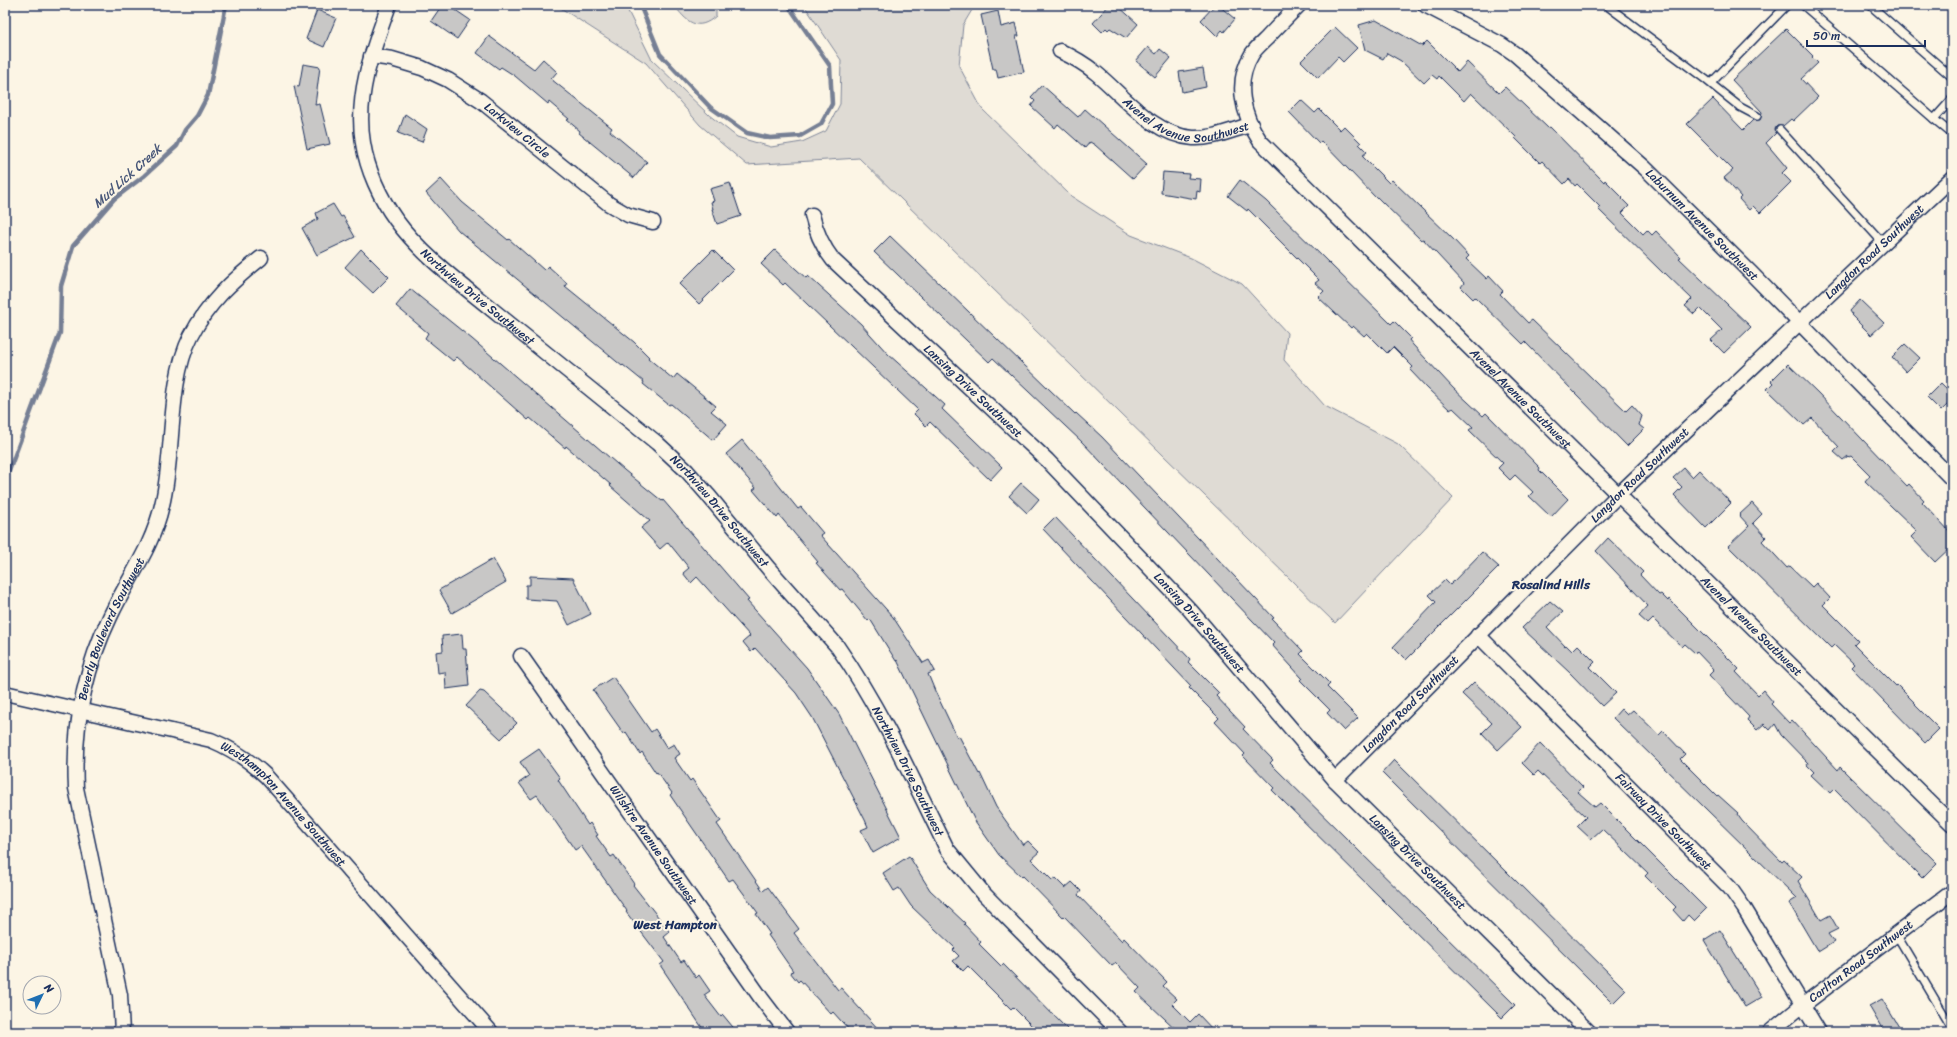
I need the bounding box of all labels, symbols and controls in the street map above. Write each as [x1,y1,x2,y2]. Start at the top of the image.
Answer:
scale bar [1807,22,1925,48]
text: 50 m [1813,25,1840,47]
street label: Avenel Avenue Southwest [1117,91,1252,149]
street label: Larkview Circle [479,97,556,164]
water label: Mud Lick Creek [87,137,169,214]
street label: Laburnum Avenue Southwest [1640,163,1764,286]
street label: Langdon Road Southwest [1819,199,1929,305]
street label: Northview Drive Southwest [415,243,541,352]
street label: Lansing Drive Southwest [918,339,1028,443]
street label: Avenel Avenue Southwest [1464,342,1577,454]
street label: Langdon Road Southwest [1585,422,1694,528]
street label: Northview Drive Southwest [665,449,775,573]
street label: Beverly Boulevard Southwest [71,553,151,702]
street label: Lansing Drive Southwest [1148,567,1251,679]
street label: Avenel Avenue Southwest [1694,569,1808,682]
district label: Rosalind Hills [1511,573,1591,596]
street label: Langdon Road Southwest [1357,650,1464,758]
street label: Northview Drive Southwest [866,702,951,841]
street label: Westhampton Avenue Southwest [216,735,352,872]
street label: Fairway Drive Southwest [1610,767,1717,875]
street label: Wilshire Avenue Southwest [604,780,704,910]
street label: Lansing Drive Southwest [1364,808,1471,915]
district label: West Hampton [633,913,718,936]
street label: Carlton Road Southwest [1803,914,1918,1008]
north arrow [22,975,62,1015]
text: N [39,979,59,998]

